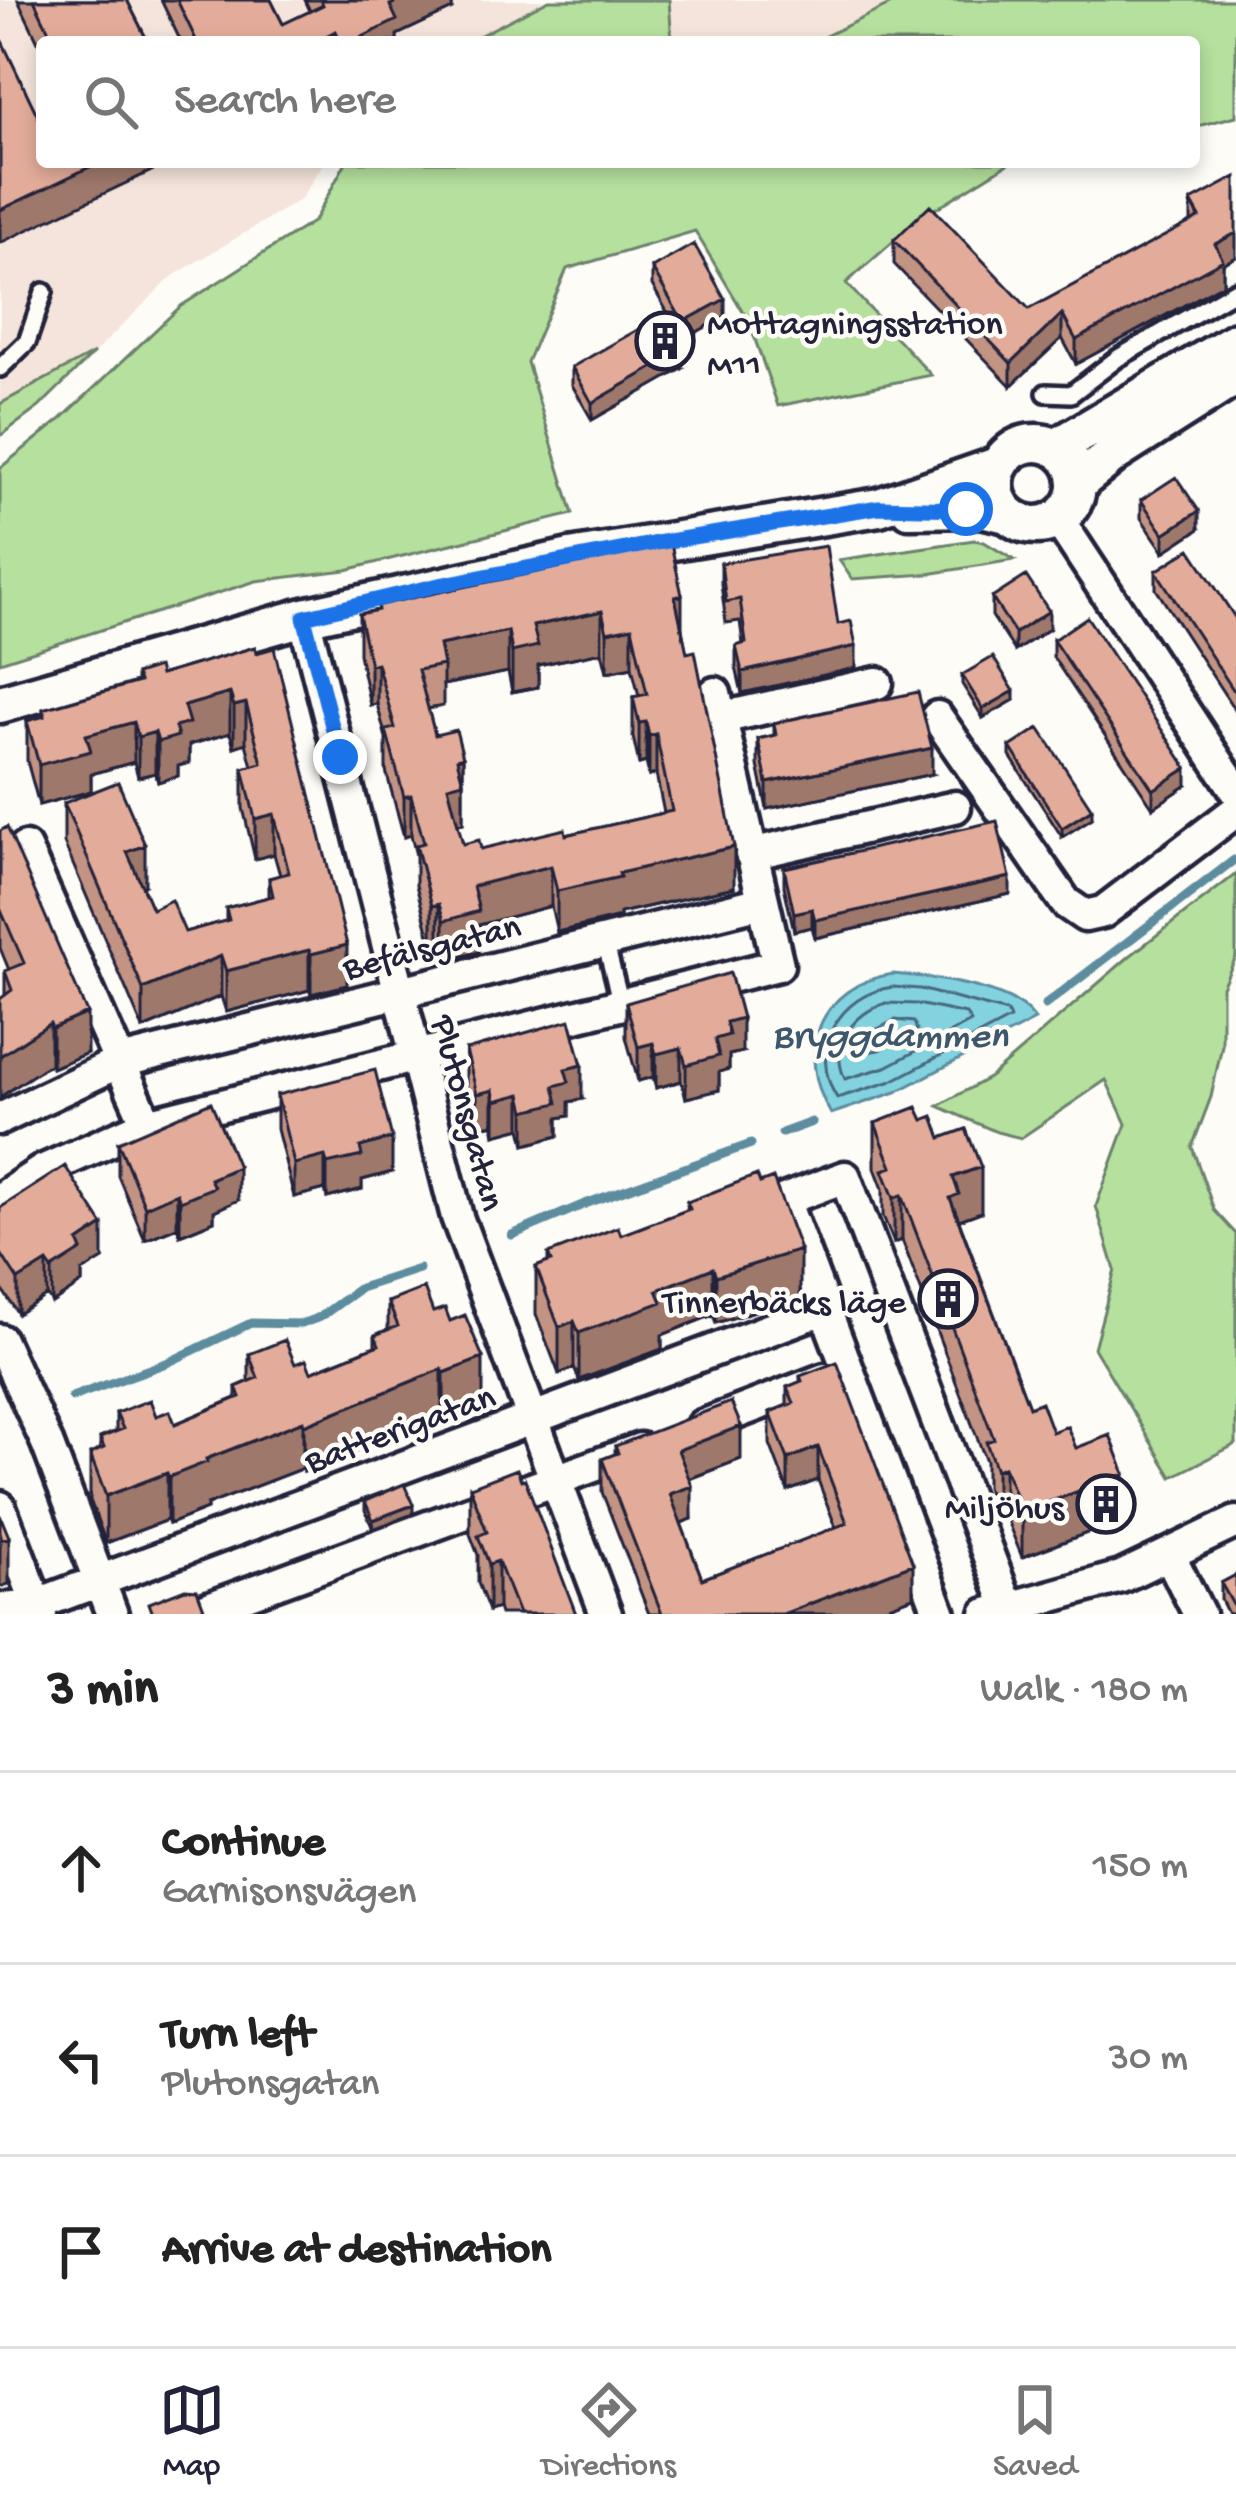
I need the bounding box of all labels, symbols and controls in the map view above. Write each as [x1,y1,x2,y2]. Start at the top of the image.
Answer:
search box [36,36,1200,168]
icon: search [78,69,144,135]
text: Search here [174,76,396,129]
place label: Mottagningsstation M11 [707,305,1003,389]
building icon: Mottagningsstation M11 [634,310,696,372]
route start [939,482,993,536]
route end [313,730,367,784]
street label: Befälsgatan [338,907,526,993]
street label: Plutonsgatan [418,1010,511,1216]
water label: Bryggdammen [772,1016,1008,1062]
building icon: Tinnerbäcks läge [917,1268,979,1330]
place label: Tinnerbäcks läge [661,1284,906,1327]
street label: Batterigatan [299,1378,502,1487]
building icon: Miljöhus [1075,1473,1137,1535]
place label: Miljöhus [945,1489,1066,1532]
text: 3 min [48,1662,158,1722]
text: Walk · 180 m [980,1669,1188,1715]
text: Continue [162,1818,325,1871]
icon: ahead [48,1835,114,1901]
text: 150 m [1093,1845,1188,1891]
text: Garnisonsvägen [162,1871,416,1917]
text: Turn left [162,2010,314,2063]
icon: left [48,2027,114,2093]
text: 30 m [1109,2037,1188,2083]
text: Plutonsgatan [162,2063,379,2109]
icon: arrive [48,2219,114,2285]
text: Arrive at destination [162,2225,551,2278]
tab: Map [159,2377,225,2487]
tab: Directions [542,2377,676,2487]
tab: Saved [993,2377,1077,2487]

